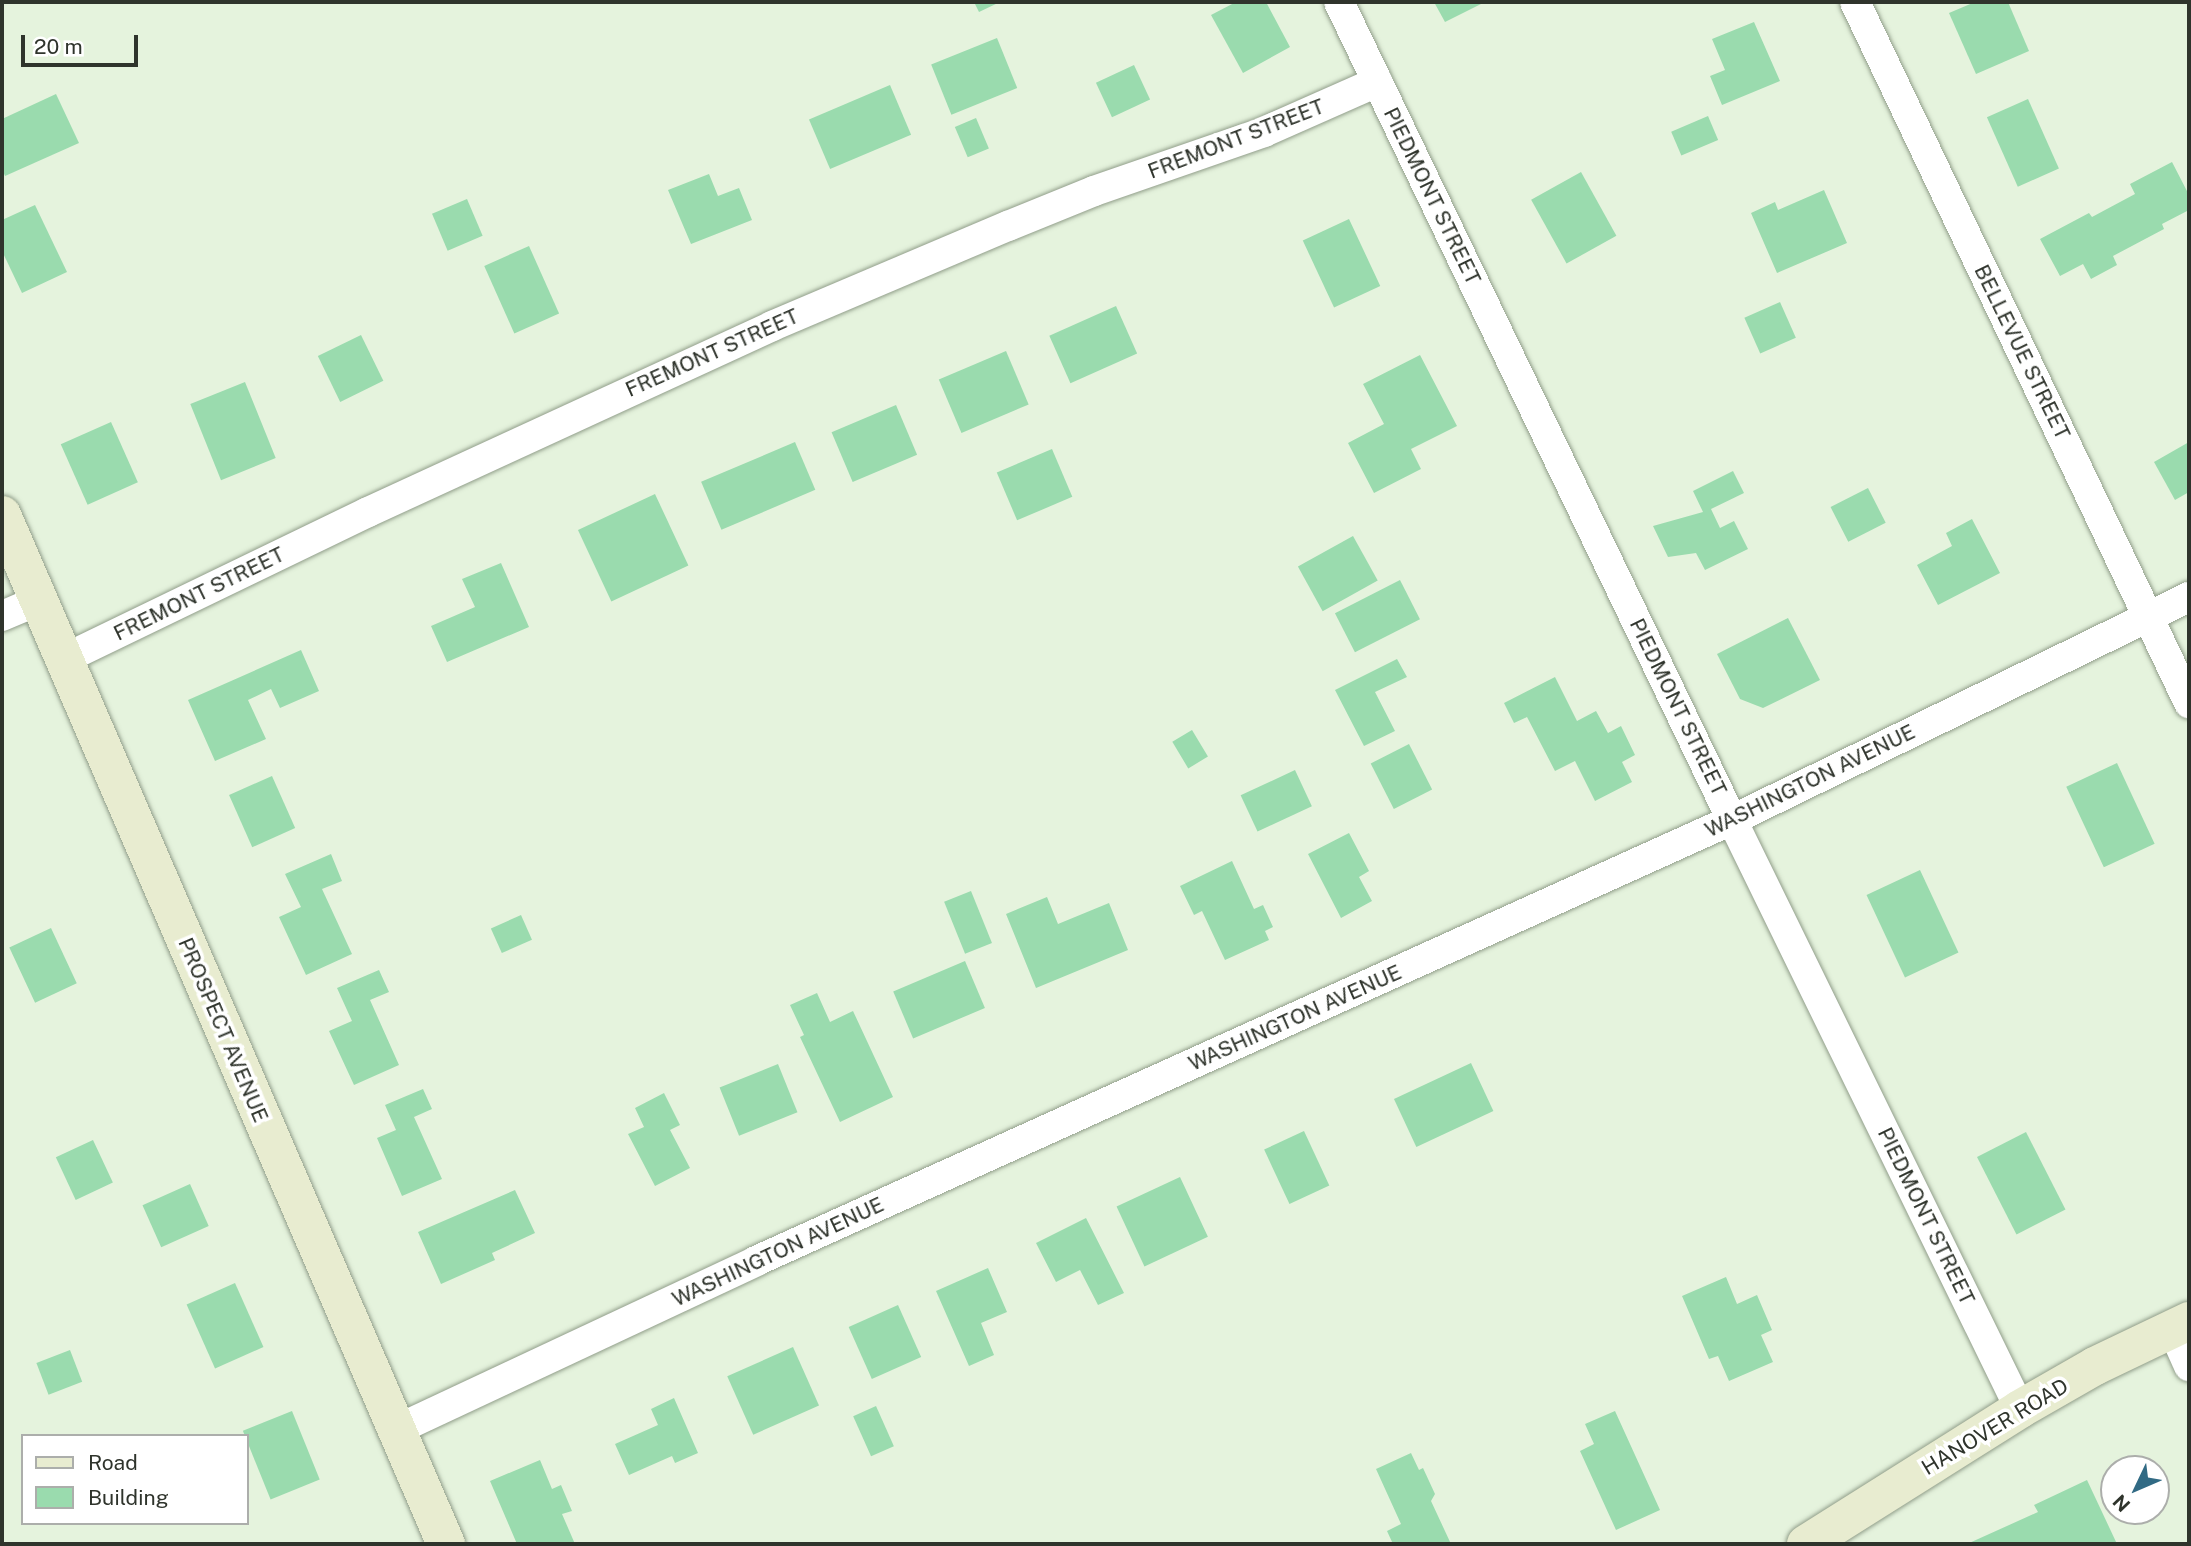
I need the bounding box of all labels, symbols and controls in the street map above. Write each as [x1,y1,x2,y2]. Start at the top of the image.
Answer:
scale bar [24,21,142,65]
text: 20 m [34,34,83,59]
street label: FREMONT STREET [1144,94,1328,184]
street label: PIEDMONT STREET [1378,103,1486,289]
street label: BELLEVUE STREET [1969,261,2075,443]
street label: FREMONT STREET [622,304,802,402]
street label: FREMONT STREET [110,542,288,646]
street label: PIEDMONT STREET [1624,614,1732,800]
street label: WASHINGTON AVENUE [1701,719,1919,843]
street label: PROSPECT AVENUE [173,934,273,1126]
street label: WASHINGTON AVENUE [1185,960,1405,1076]
street label: PIEDMONT STREET [1872,1123,1980,1309]
street label: WASHINGTON AVENUE [668,1192,888,1312]
street label: HANOVER ROAD [1917,1373,2073,1481]
legend [21,1434,248,1525]
text: Road [88,1450,138,1475]
north arrow [2100,1455,2170,1525]
text: Building [88,1485,169,1510]
text: N [2108,1490,2134,1516]

